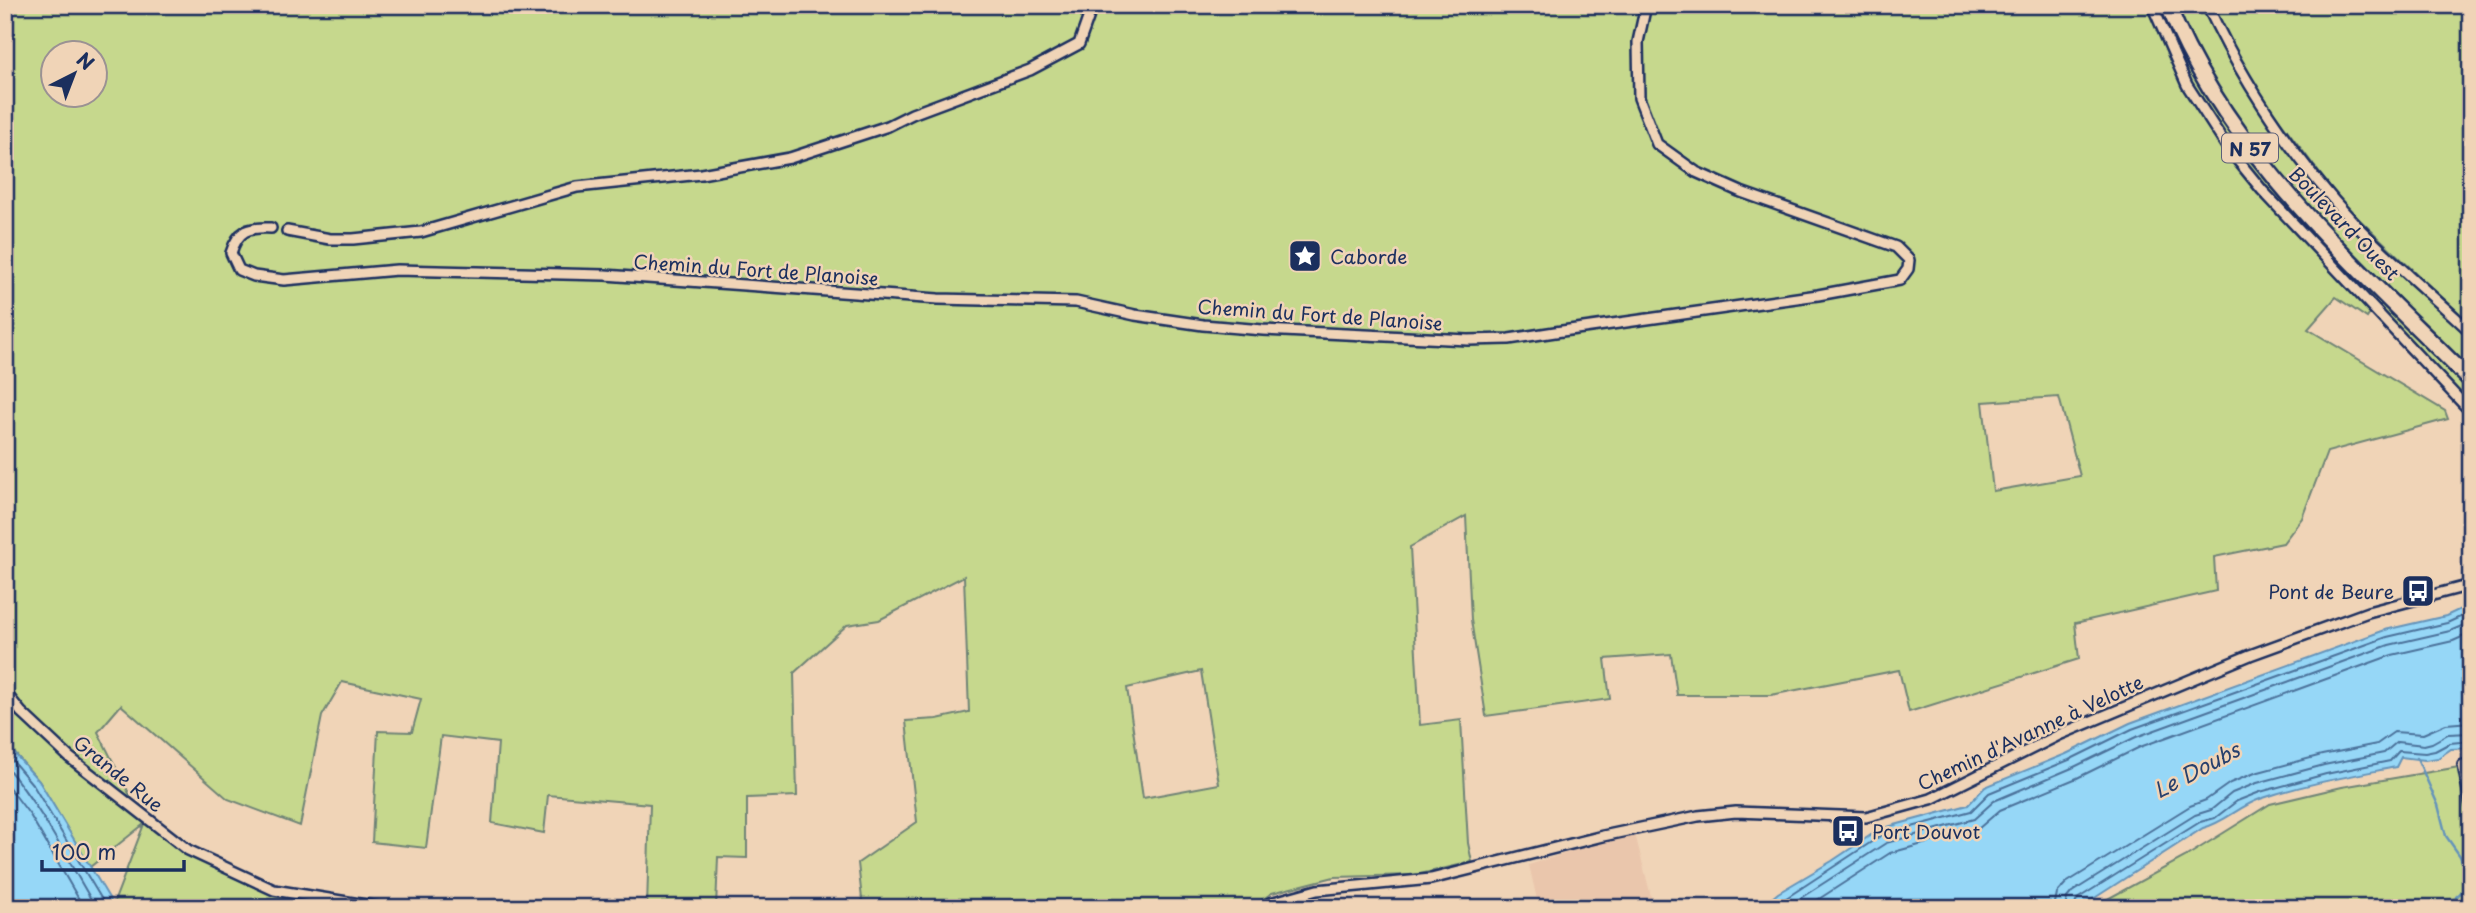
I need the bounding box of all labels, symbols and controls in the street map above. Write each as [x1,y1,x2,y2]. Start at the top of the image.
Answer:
north arrow [38,38,108,108]
text: N [71,45,101,76]
road number: N 57 [2222,134,2278,162]
street label: Boulevard Ouest [2283,160,2407,286]
place icon: Caborde [1286,237,1324,275]
place label: Caborde [1330,242,1407,270]
street label: Chemin du Fort de Planoise [632,246,880,292]
street label: Chemin du Fort de Planoise [1196,291,1444,337]
bus stop icon: Pont de Beure [2399,572,2437,610]
place label: Pont de Beure [2268,577,2394,605]
street label: Chemin d'Avanne à Velotte [1913,667,2147,797]
street label: Grande Rue [68,728,170,818]
water label: Le Doubs [2147,732,2247,805]
bus stop icon: Port Douvot [1829,812,1867,850]
place label: Port Douvot [1872,817,1980,845]
scale bar [42,829,184,873]
text: 100 m [52,835,116,867]

